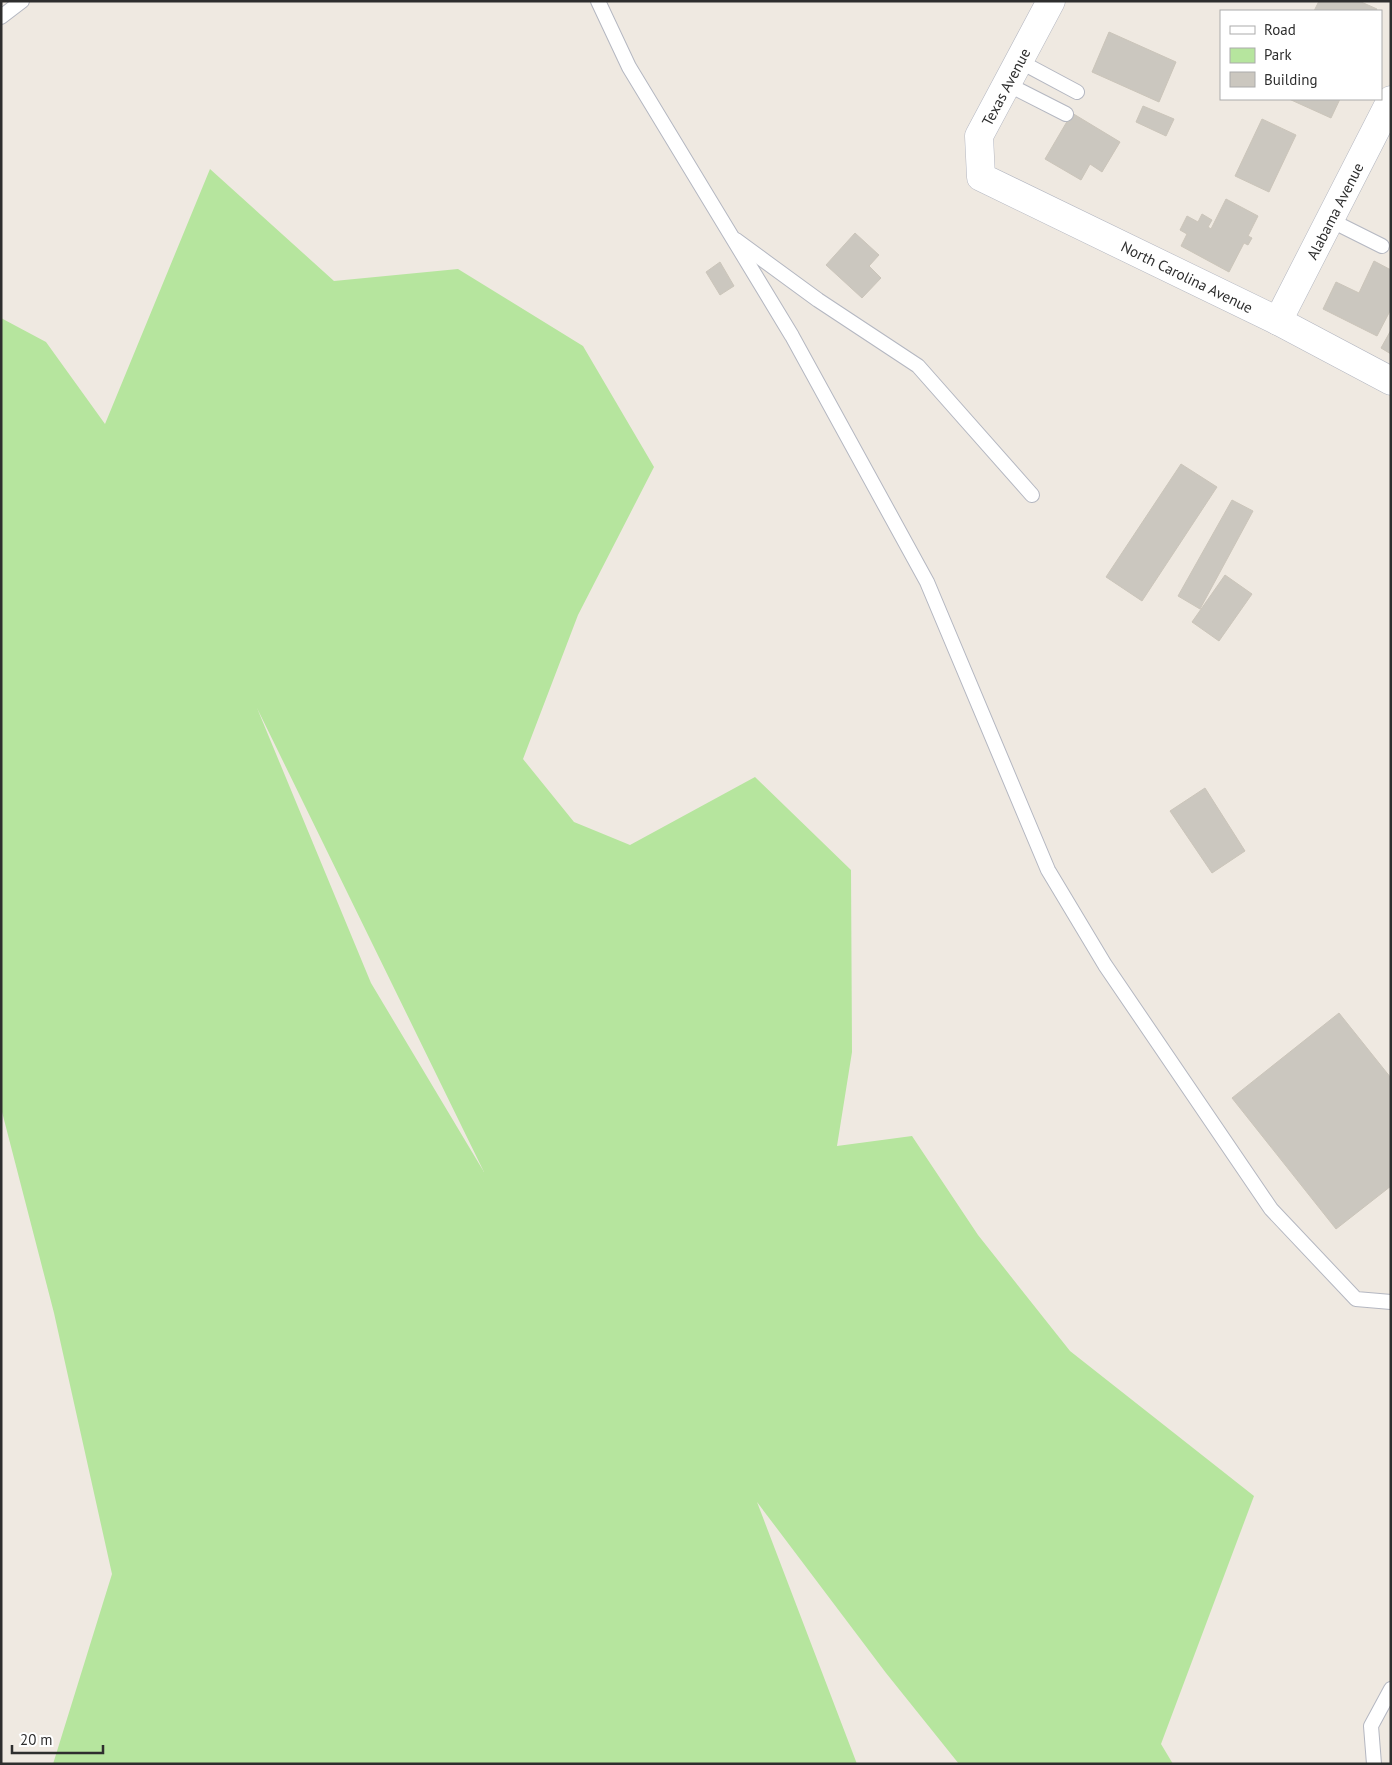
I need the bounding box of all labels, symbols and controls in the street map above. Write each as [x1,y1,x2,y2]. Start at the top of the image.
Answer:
legend [1220,10,1382,100]
text: Road [1264,20,1296,39]
street label: Texas Avenue [978,45,1034,129]
text: Park [1264,45,1292,64]
text: Building [1264,70,1318,89]
street label: Alabama Avenue [1302,159,1368,263]
street label: North Carolina Avenue [1118,237,1256,317]
scale bar [12,1722,104,1754]
text: 20 m [20,1730,53,1749]

